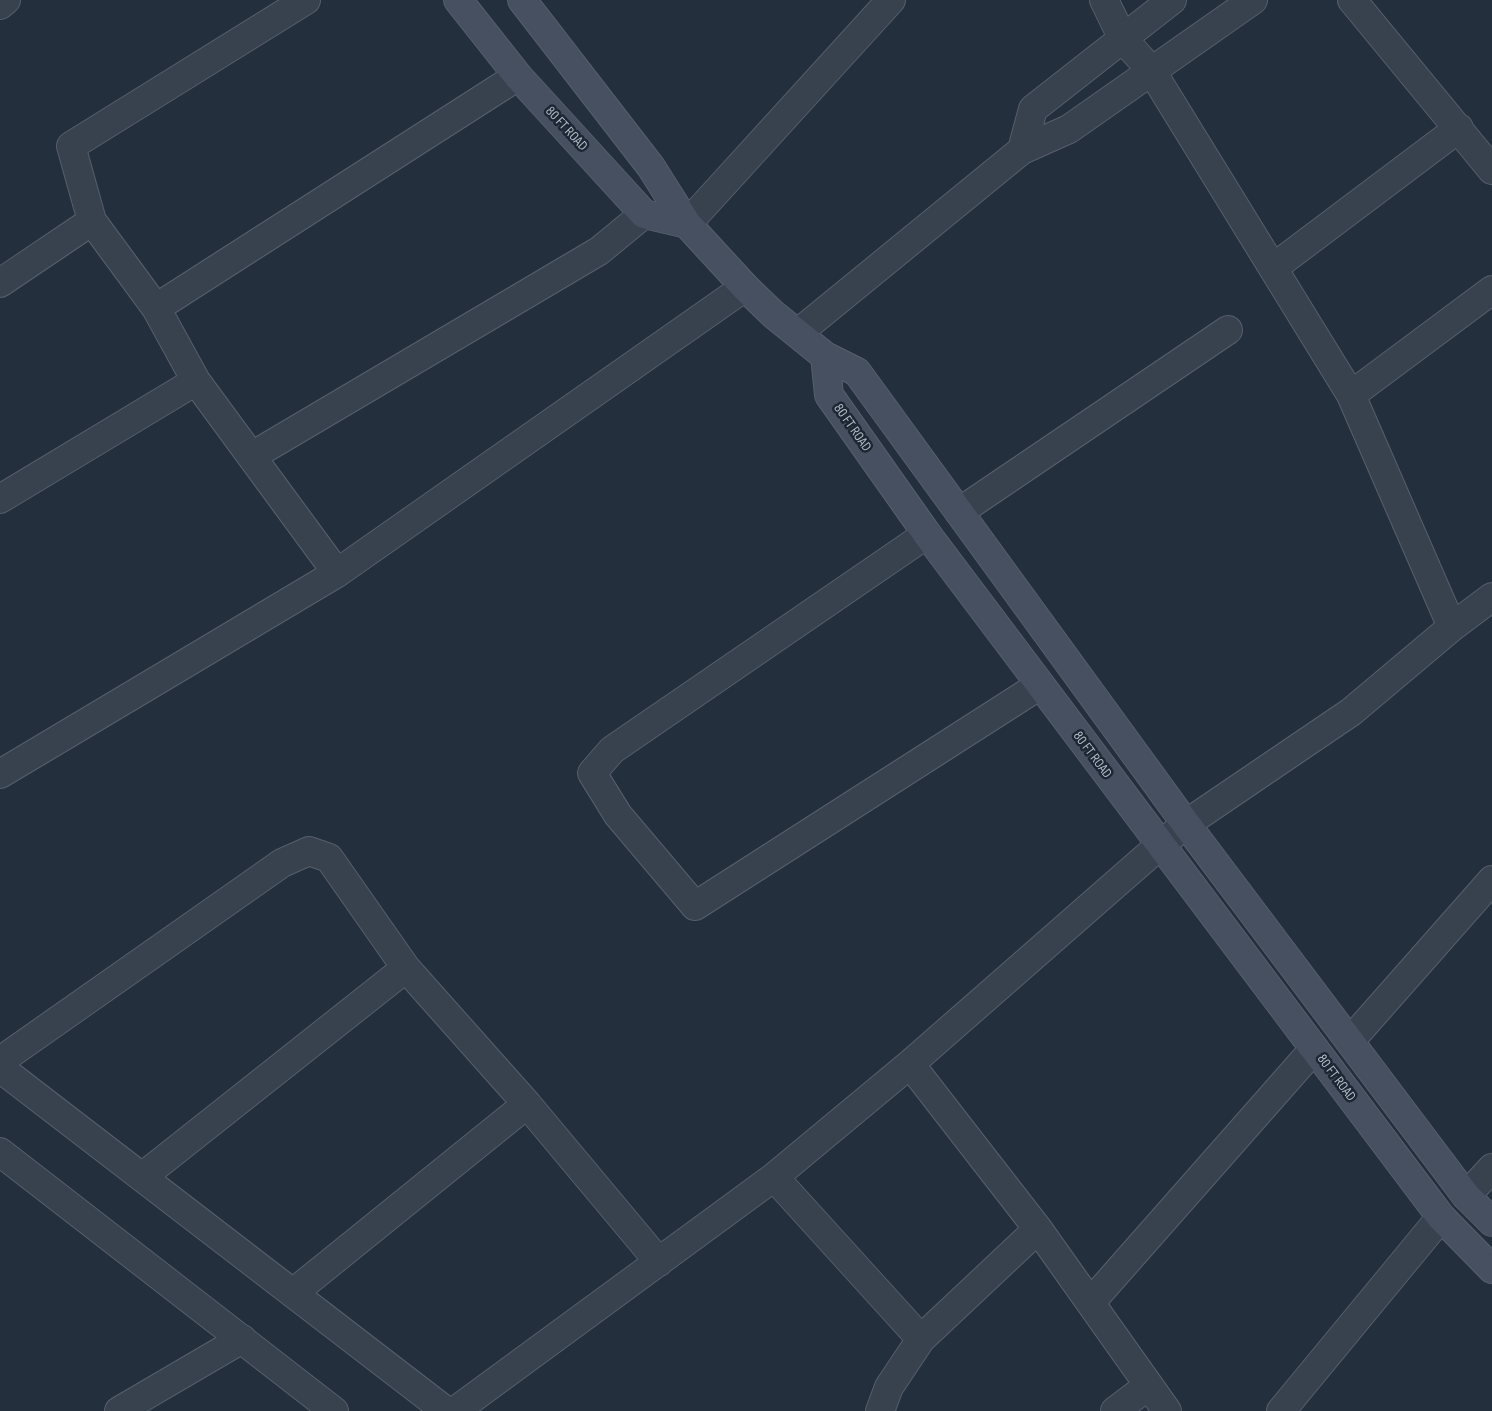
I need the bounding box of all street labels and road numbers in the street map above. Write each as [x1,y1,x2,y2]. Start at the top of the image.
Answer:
street label: 80 FT ROAD [541,103,591,155]
street label: 80 FT ROAD [830,401,874,455]
street label: 80 FT ROAD [1069,728,1115,782]
street label: 80 FT ROAD [1313,1051,1359,1105]

